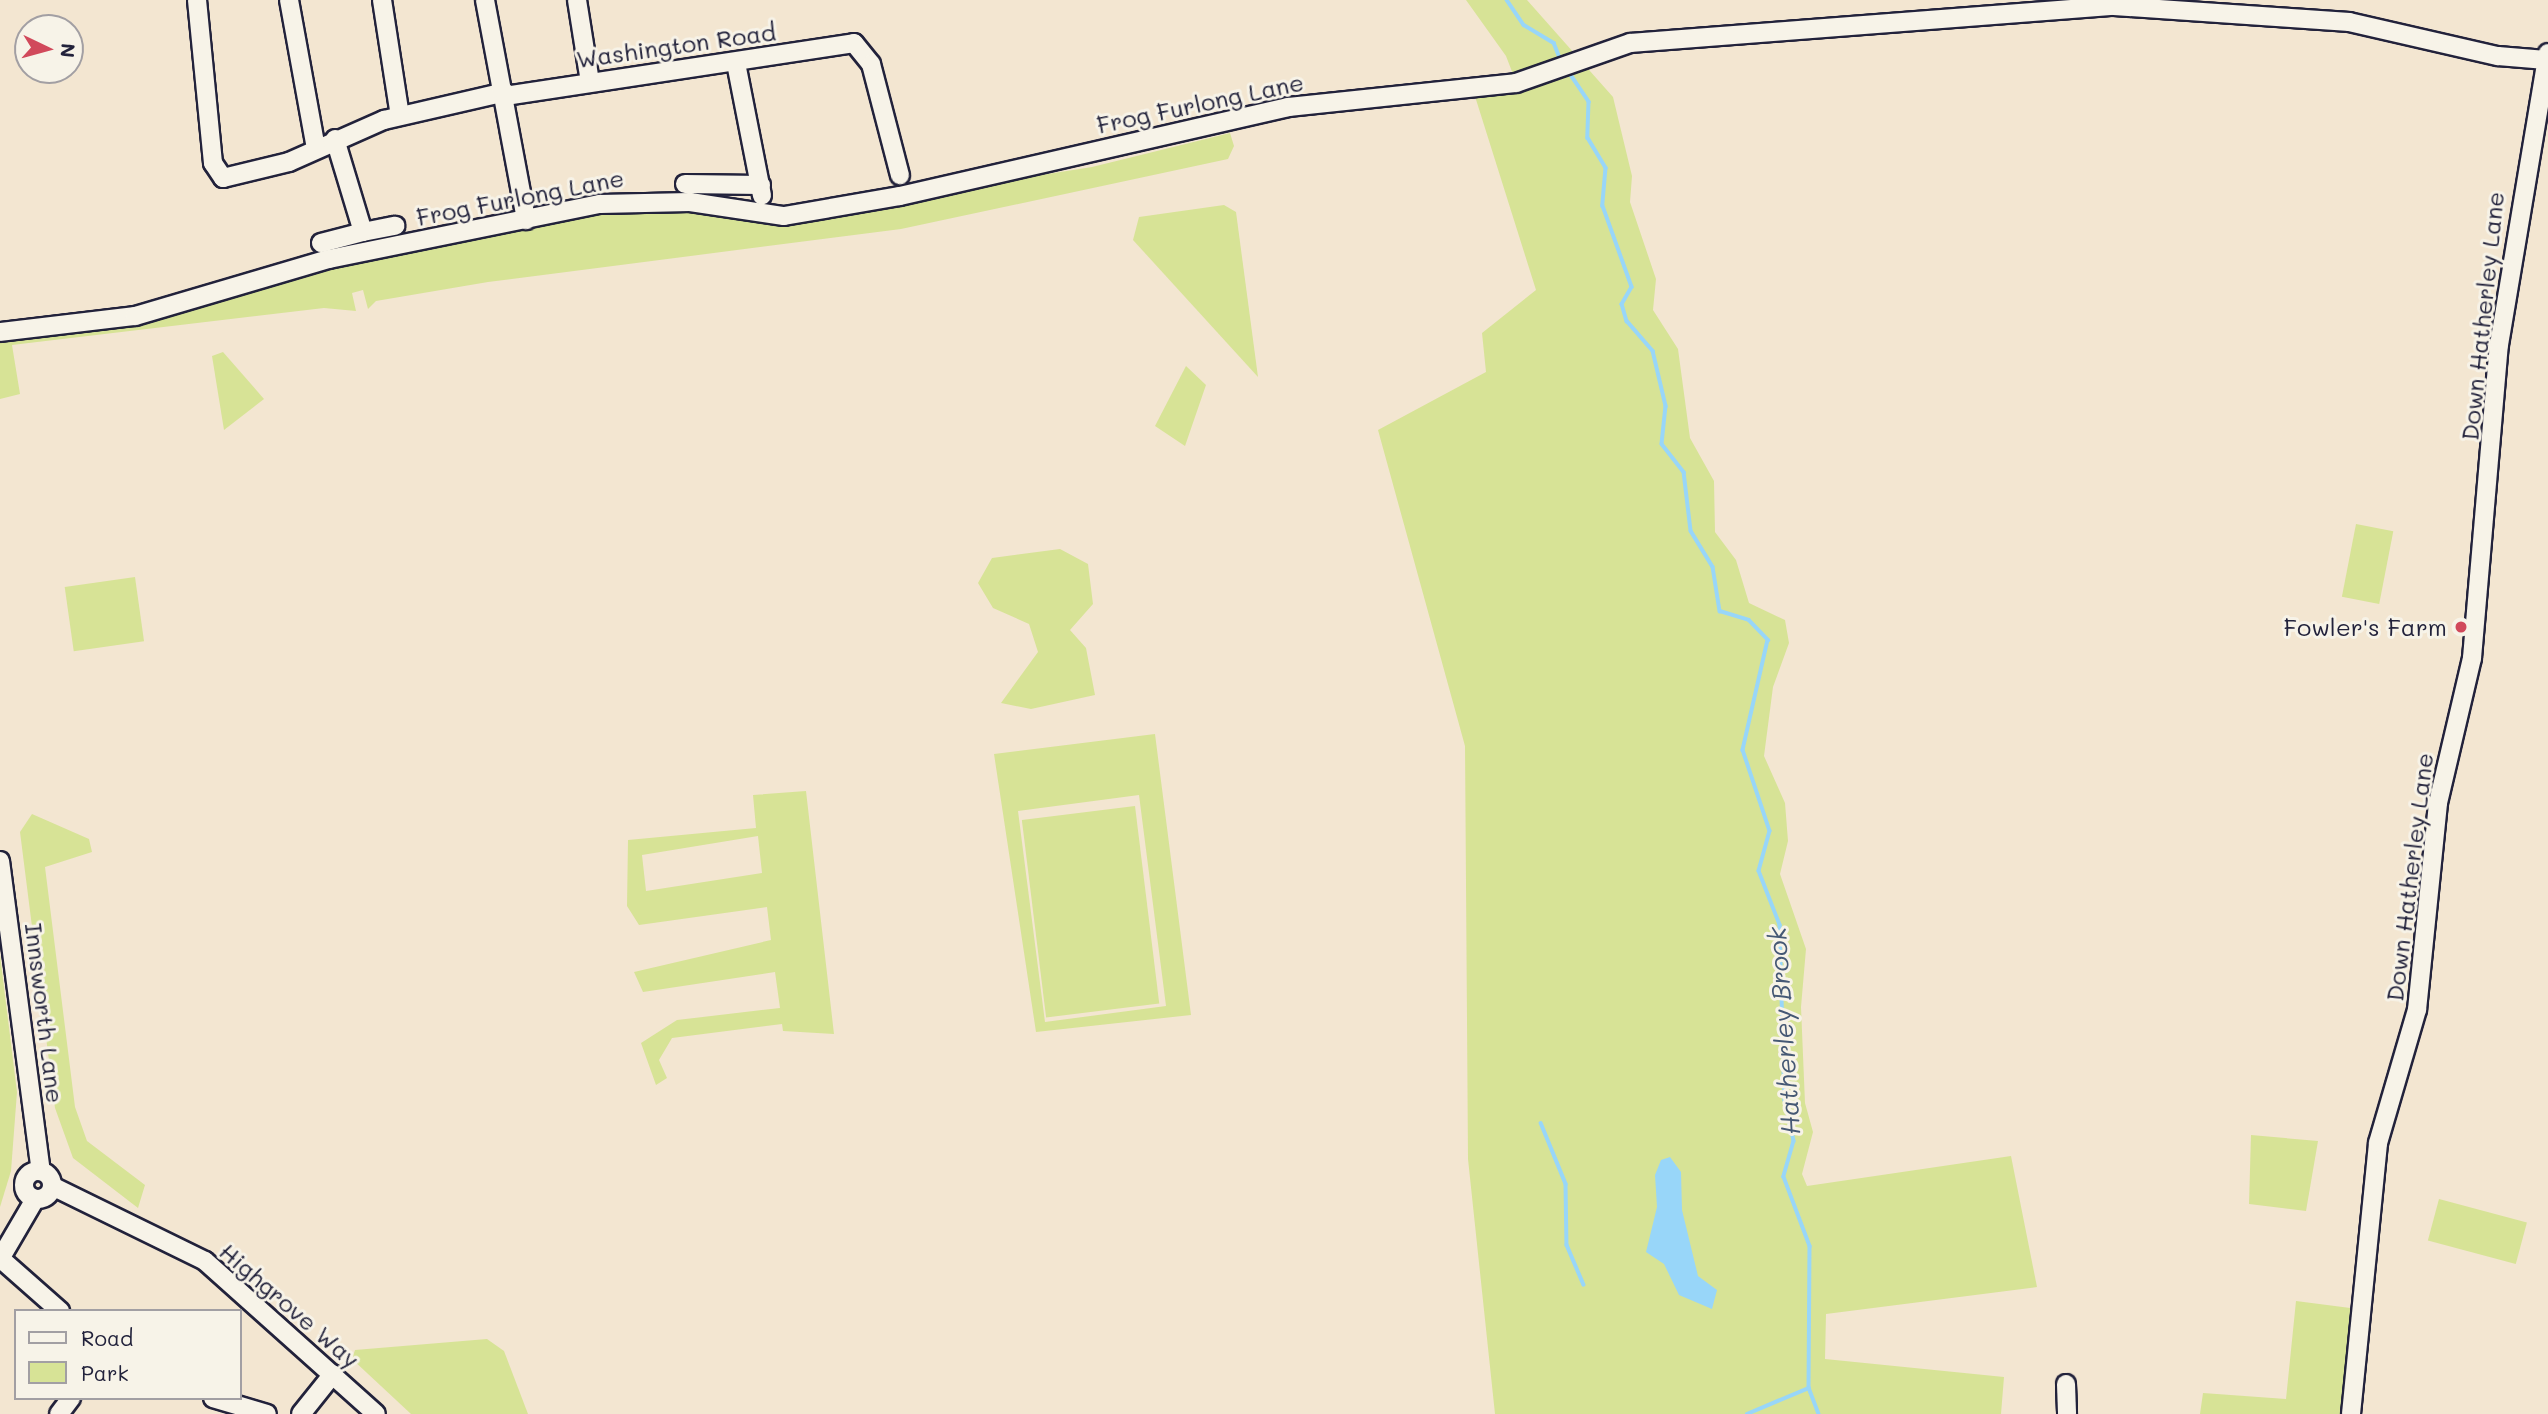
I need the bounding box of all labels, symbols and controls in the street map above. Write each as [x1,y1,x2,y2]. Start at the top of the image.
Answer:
north arrow [14,14,84,84]
street label: Washington Road [574,17,778,73]
text: N [55,42,82,59]
street label: Frog Furlong Lane [1094,67,1306,139]
street label: Frog Furlong Lane [414,163,626,231]
street label: Down Hatherley Lane [2455,190,2509,442]
place label: Fowler's Farm [2284,613,2447,641]
marker: Fowler's Farm [2453,619,2469,635]
street label: Down Hatherley Lane [2379,751,2439,1003]
street label: Innsworth Lane [20,921,70,1105]
water label: Hatherley Brook [1761,926,1807,1136]
street label: Highgrove Way [214,1236,366,1374]
legend [14,1309,242,1400]
text: Road [81,1324,133,1351]
text: Park [81,1359,129,1386]

